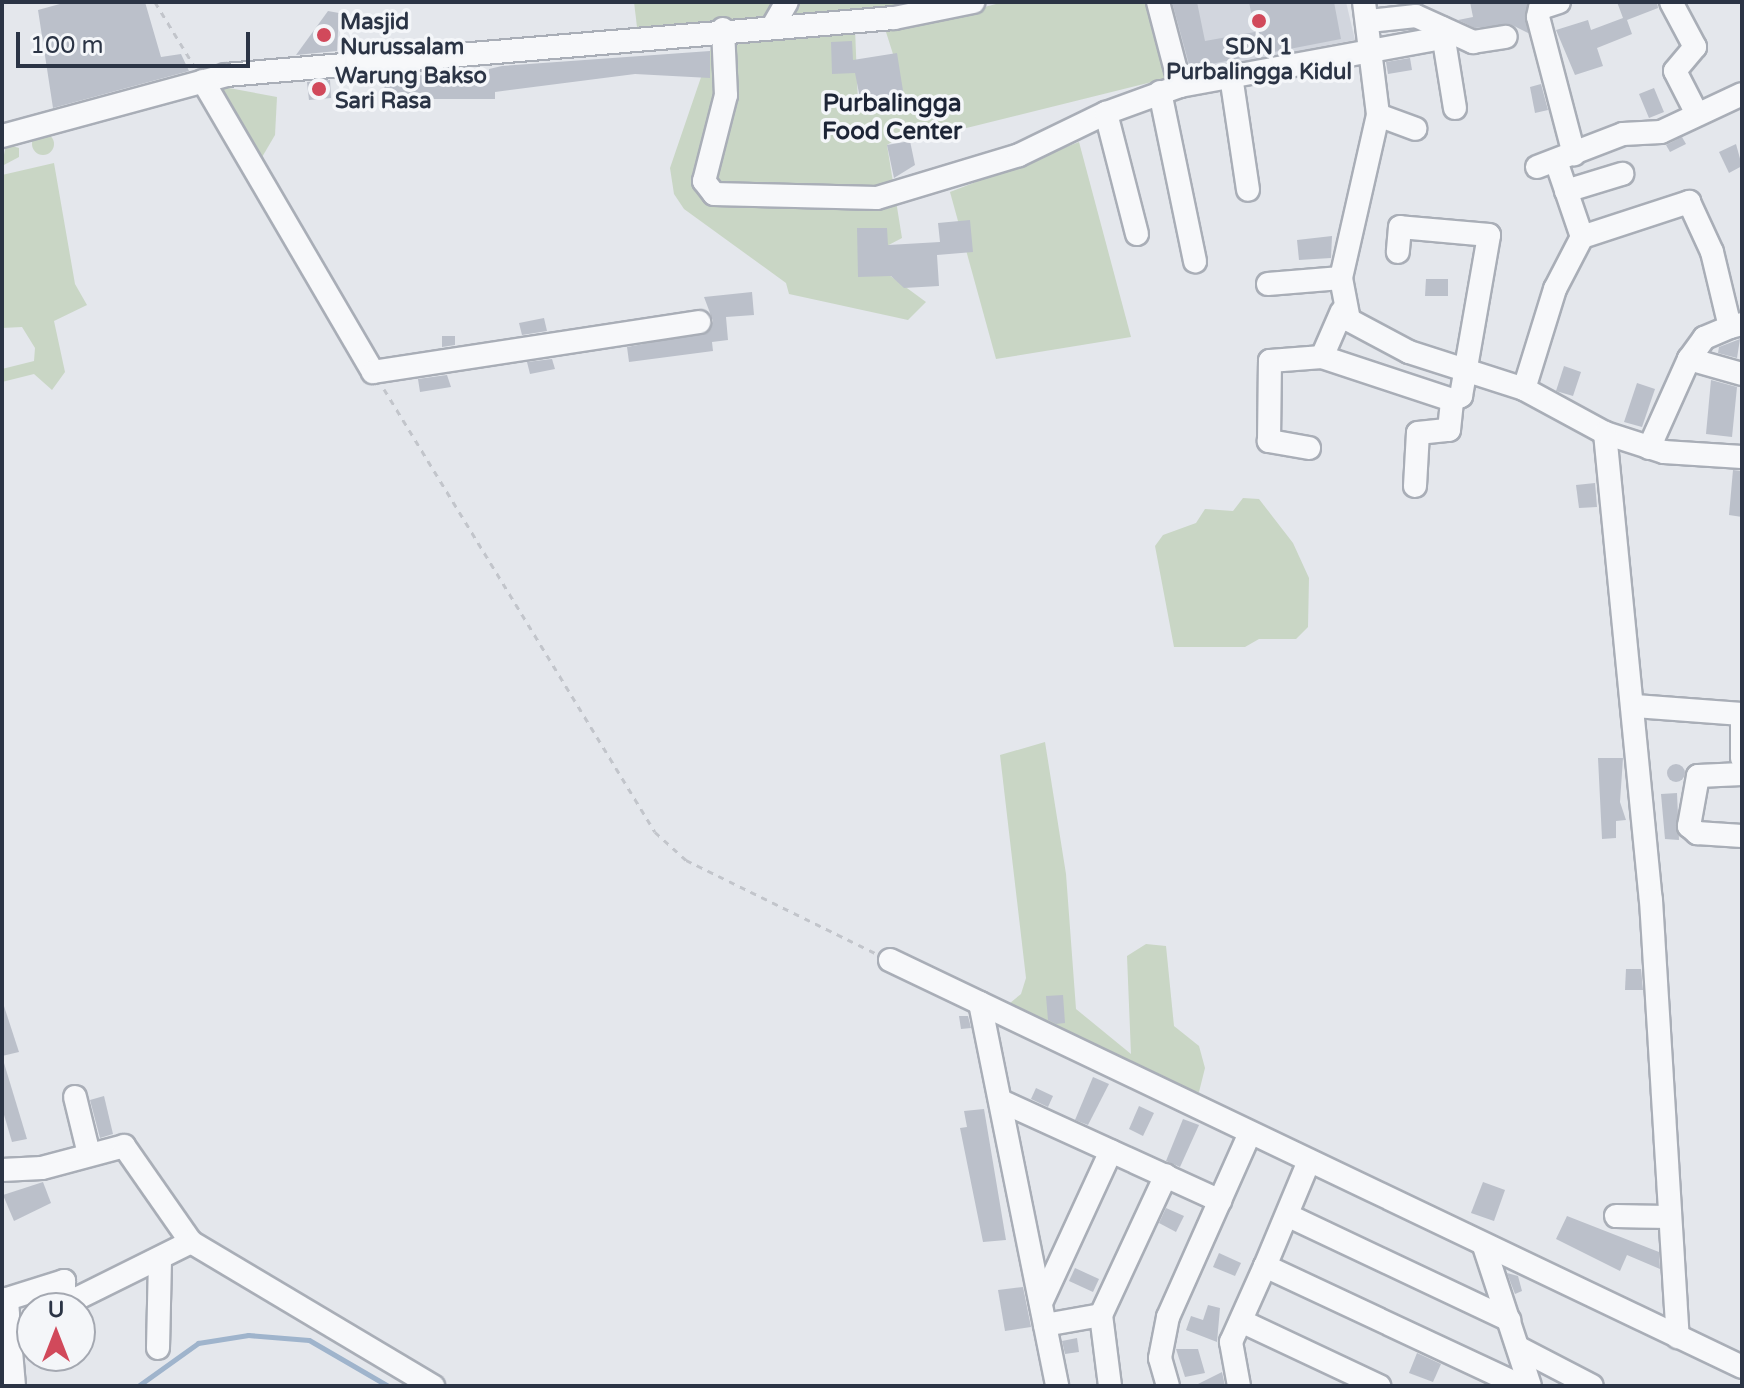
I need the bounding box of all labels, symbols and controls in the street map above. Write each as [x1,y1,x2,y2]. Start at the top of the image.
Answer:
place label: Masjid Nurussalam [340,9,464,60]
marker: SDN 1 Purbalingga Kidul [1250,12,1268,30]
scale bar [20,16,254,66]
marker: Masjid Nurussalam [315,26,333,44]
text: 100 m [30,31,104,60]
place label: SDN 1 Purbalingga Kidul [1166,34,1352,86]
place label: Warung Bakso Sari Rasa [335,63,487,114]
marker: Warung Bakso Sari Rasa [310,80,328,98]
district label: Purbalingga Food Center [822,90,962,146]
north arrow [16,1292,96,1372]
text: U [48,1297,64,1323]

